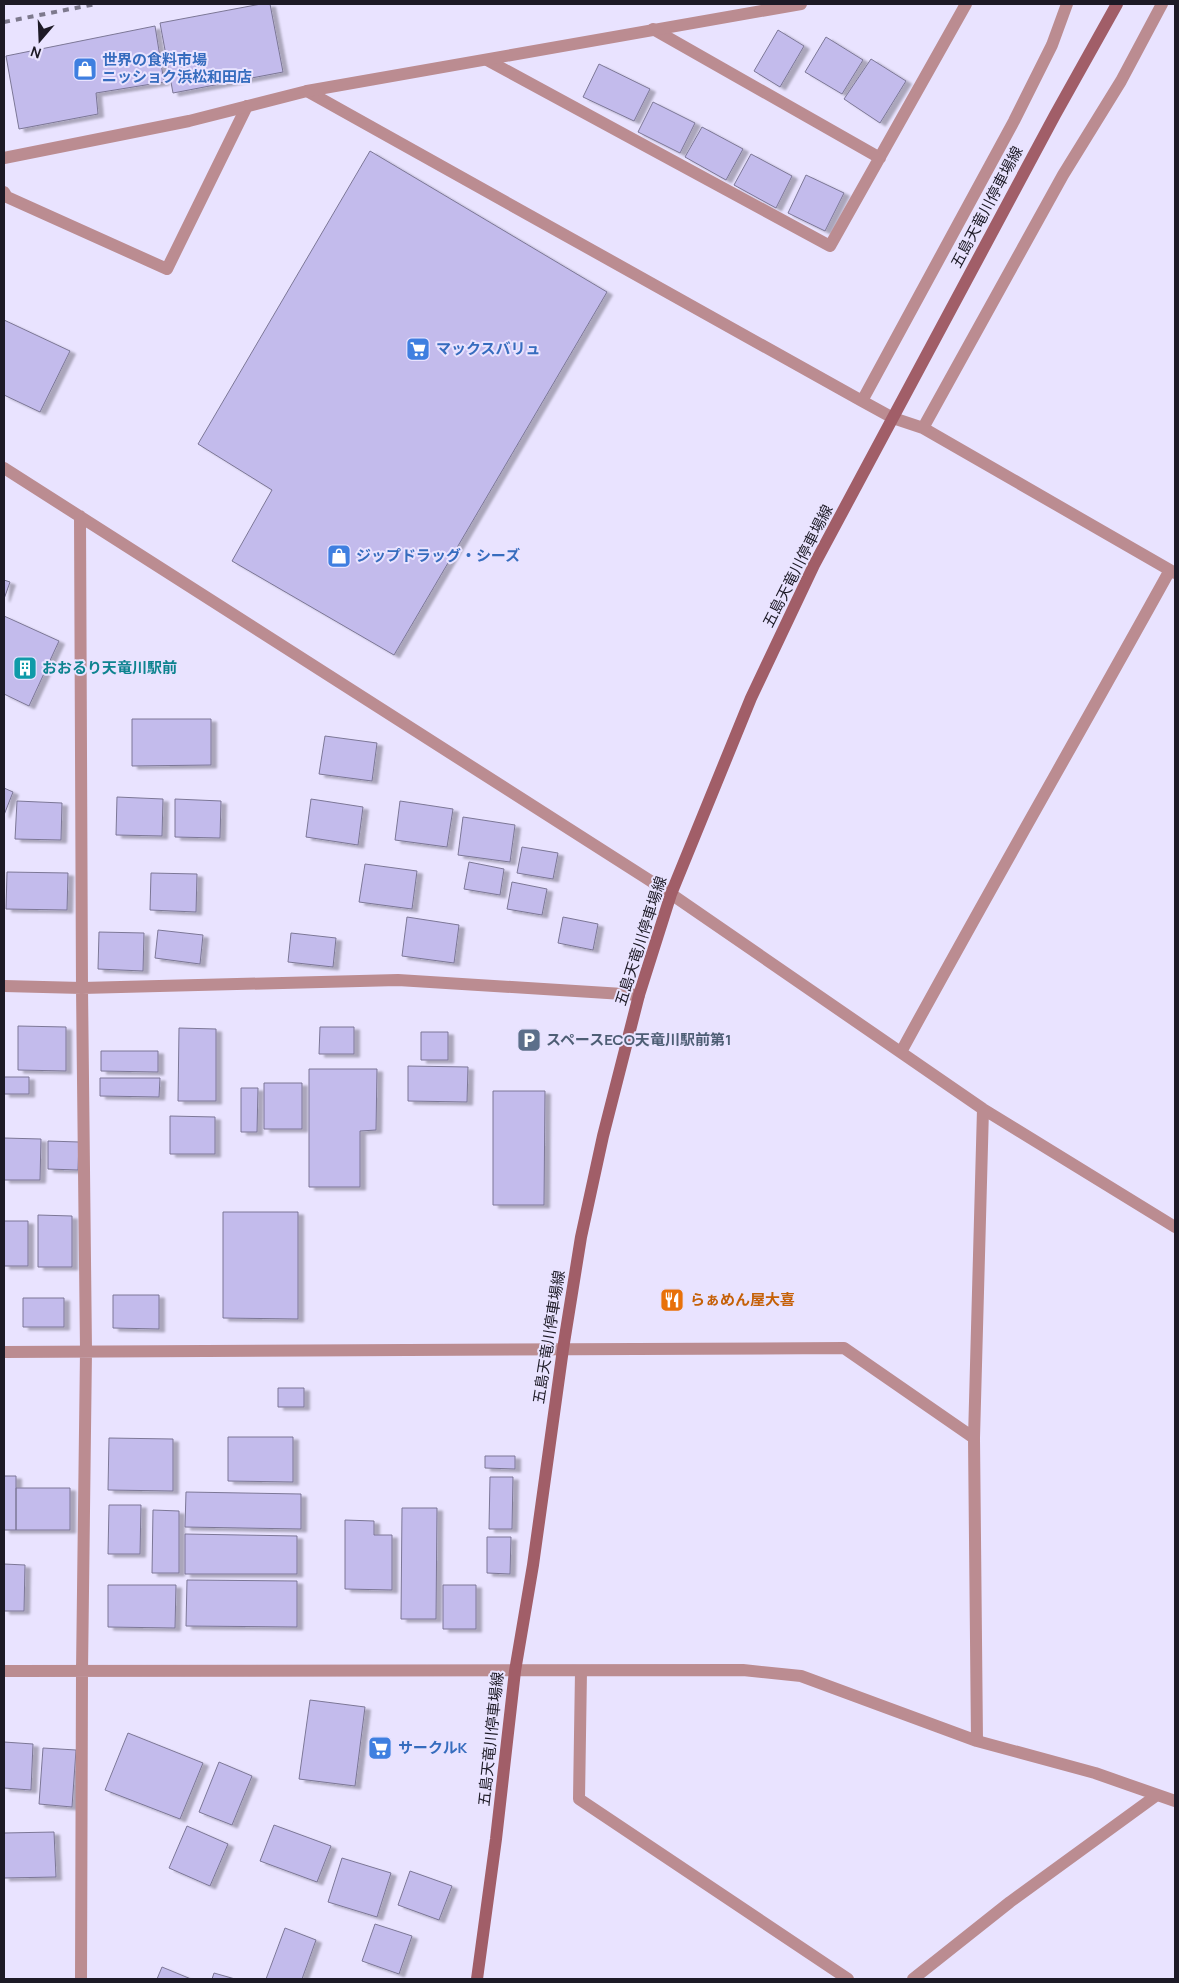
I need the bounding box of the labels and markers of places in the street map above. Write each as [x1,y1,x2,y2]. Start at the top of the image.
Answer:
place label: 世界の食料市場 ニッショク浜松和田店 [102,49,252,87]
shop icon: 世界の食料市場 ニッショク浜松和田店 [72,56,98,82]
supermarket icon: マックスバリュ [405,336,431,362]
place label: マックスバリュ [436,338,541,359]
shop icon: ジップドラッグ・シーズ [326,543,352,569]
place label: ジップドラッグ・シーズ [356,545,520,566]
building icon: おおるり天竜川駅前 [12,655,38,681]
place label: おおるり天竜川駅前 [42,657,177,678]
parking icon: スペースECO天竜川駅前第1 [516,1027,542,1053]
place label: スペースECO天竜川駅前第1 [546,1029,732,1050]
restaurant icon: らぁめん屋大喜 [659,1287,685,1313]
place label: らぁめん屋大喜 [690,1289,795,1310]
supermarket icon: サークルK [367,1735,393,1761]
place label: サークルK [398,1737,468,1758]

